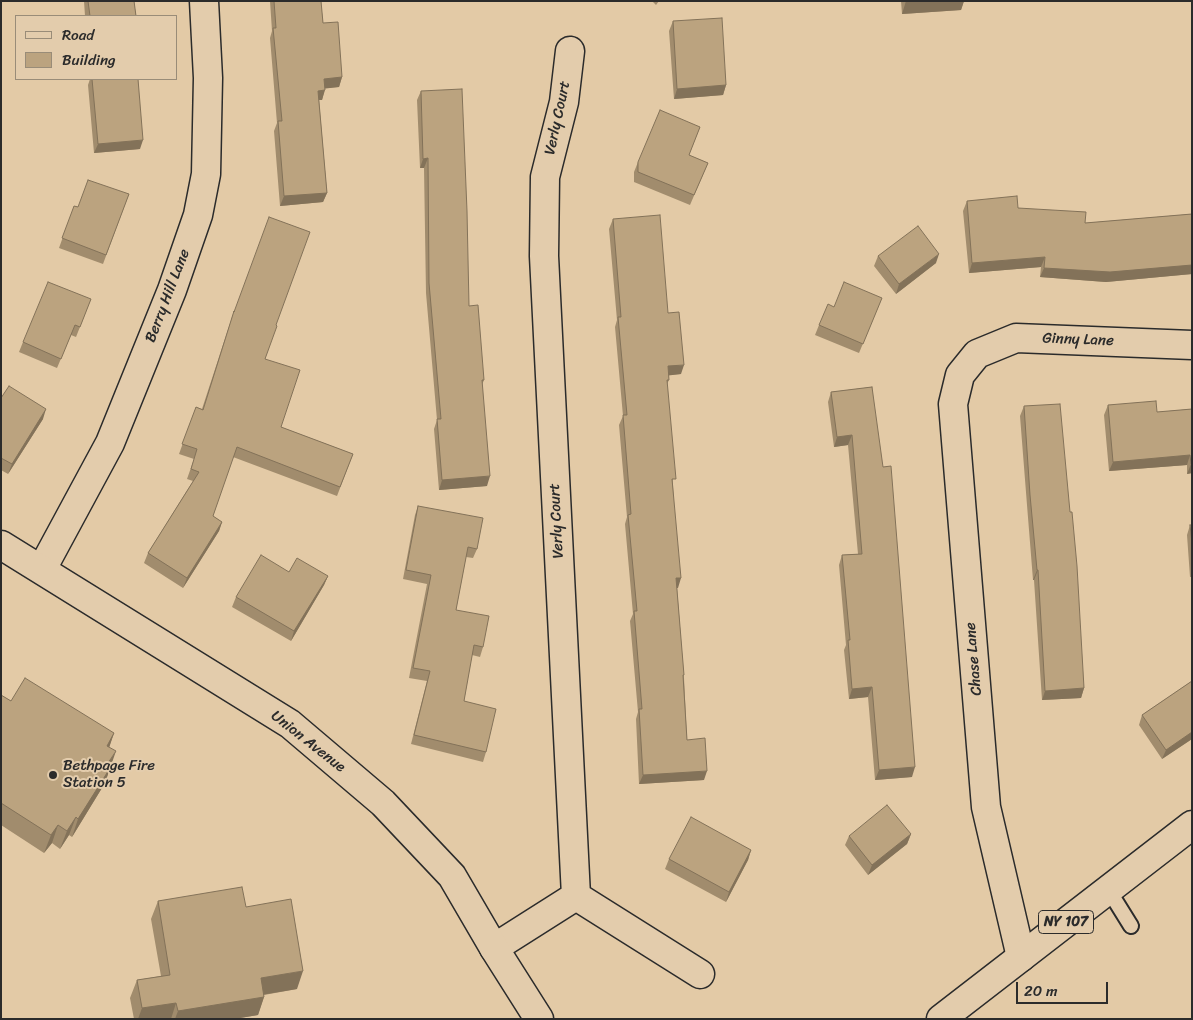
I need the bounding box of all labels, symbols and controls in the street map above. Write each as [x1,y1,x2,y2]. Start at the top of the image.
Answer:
legend [15,15,178,80]
text: Road [62,22,94,48]
text: Building [62,47,116,73]
street label: Verly Court [541,79,575,157]
street label: Berry Hill Lane [142,247,194,345]
street label: Ginny Lane [1042,330,1114,350]
street label: Verly Court [546,483,568,559]
street label: Chase Lane [962,622,986,696]
street label: Union Avenue [267,707,349,777]
place label: Bethpage Fire Station 5 [63,757,155,792]
marker: Bethpage Fire Station 5 [47,769,59,781]
road number: NY 107 [1038,910,1094,934]
scale bar [1018,972,1110,1004]
text: 20 m [1024,978,1058,1004]

